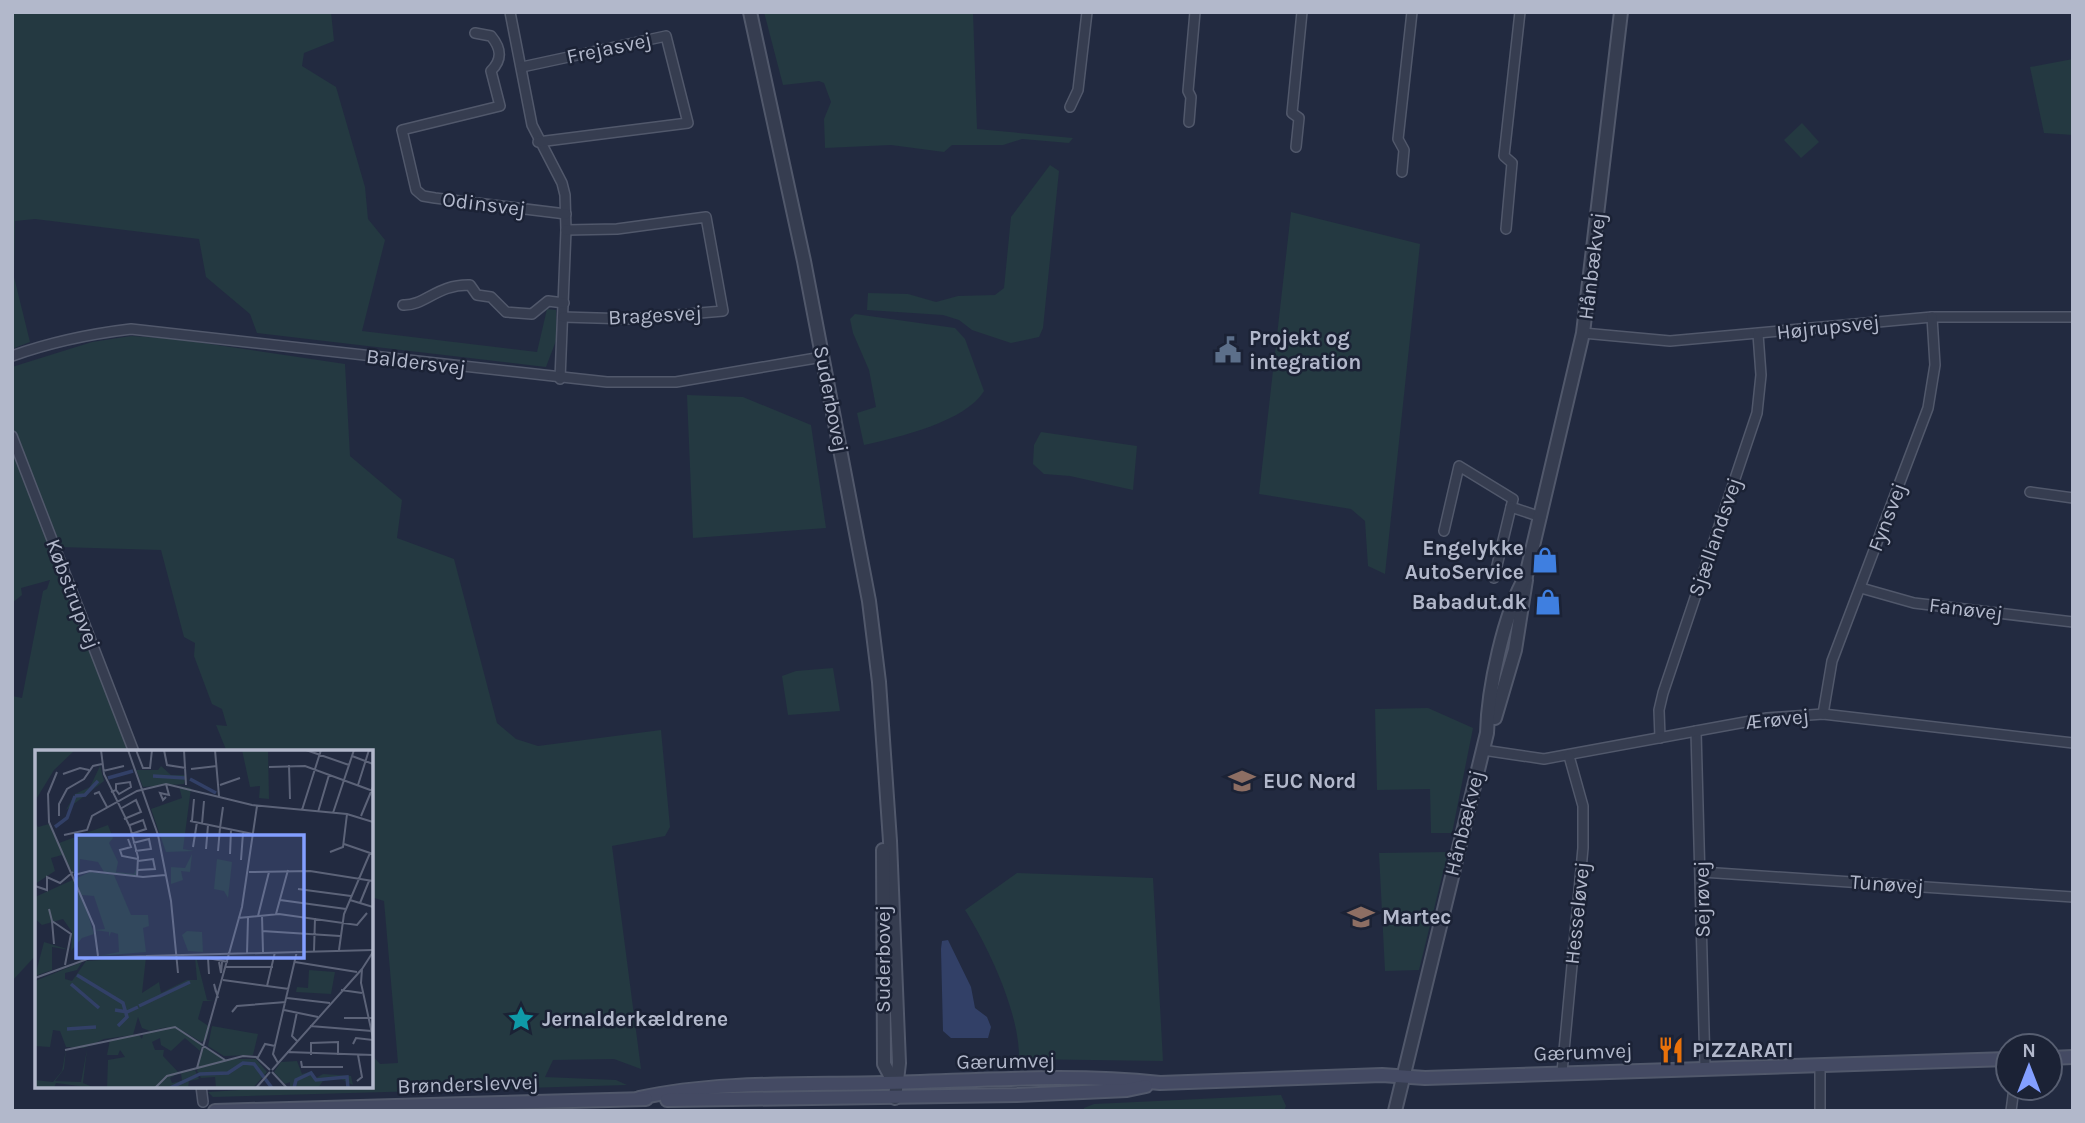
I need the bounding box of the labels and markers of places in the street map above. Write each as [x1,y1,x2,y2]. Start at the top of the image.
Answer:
place label: Projekt og integration [1249,326,1361,374]
public building icon: Projekt og integration [1213,335,1243,365]
place label: Engelykke AutoService [1405,536,1524,584]
shop icon: Engelykke AutoService [1530,545,1560,575]
shop icon: Babadut.dk [1533,587,1563,617]
place label: Babadut.dk [1412,590,1528,614]
school or university icon: EUC Nord [1227,766,1257,796]
place label: EUC Nord [1263,769,1357,793]
school or university icon: Martec [1346,902,1376,932]
place label: Martec [1382,905,1451,929]
place icon: Jernalderkældrene [506,1004,536,1034]
place label: Jernalderkældrene [542,1007,728,1031]
restaurant icon: PIZZARATI [1656,1035,1686,1065]
place label: PIZZARATI [1692,1038,1793,1062]

